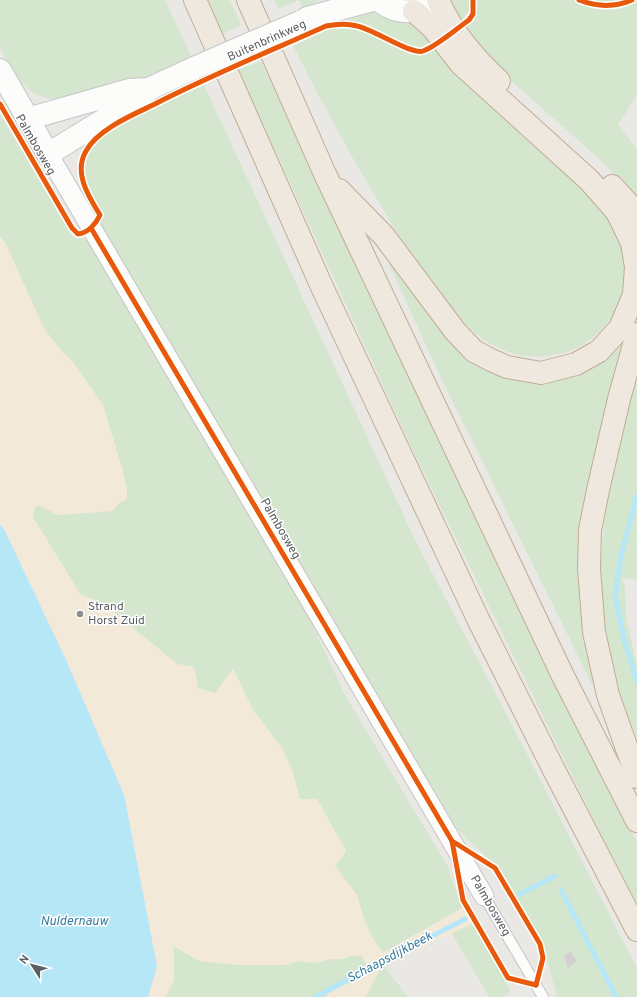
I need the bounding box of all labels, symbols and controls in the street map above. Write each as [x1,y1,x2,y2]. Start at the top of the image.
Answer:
street label: Buitenbrinkweg [225,16,309,66]
street label: Palmbosweg [11,112,59,178]
street label: Palmbosweg [256,496,304,562]
place label: Strand Horst Zuid [88,599,145,629]
marker: Strand Horst Zuid [75,609,85,619]
street label: Palmbosweg [466,873,514,939]
water label: Nuldernauw [40,914,109,930]
water label: Schaapsdijkbeek [345,929,436,987]
north arrow [12,945,52,985]
text: N [17,952,33,967]

